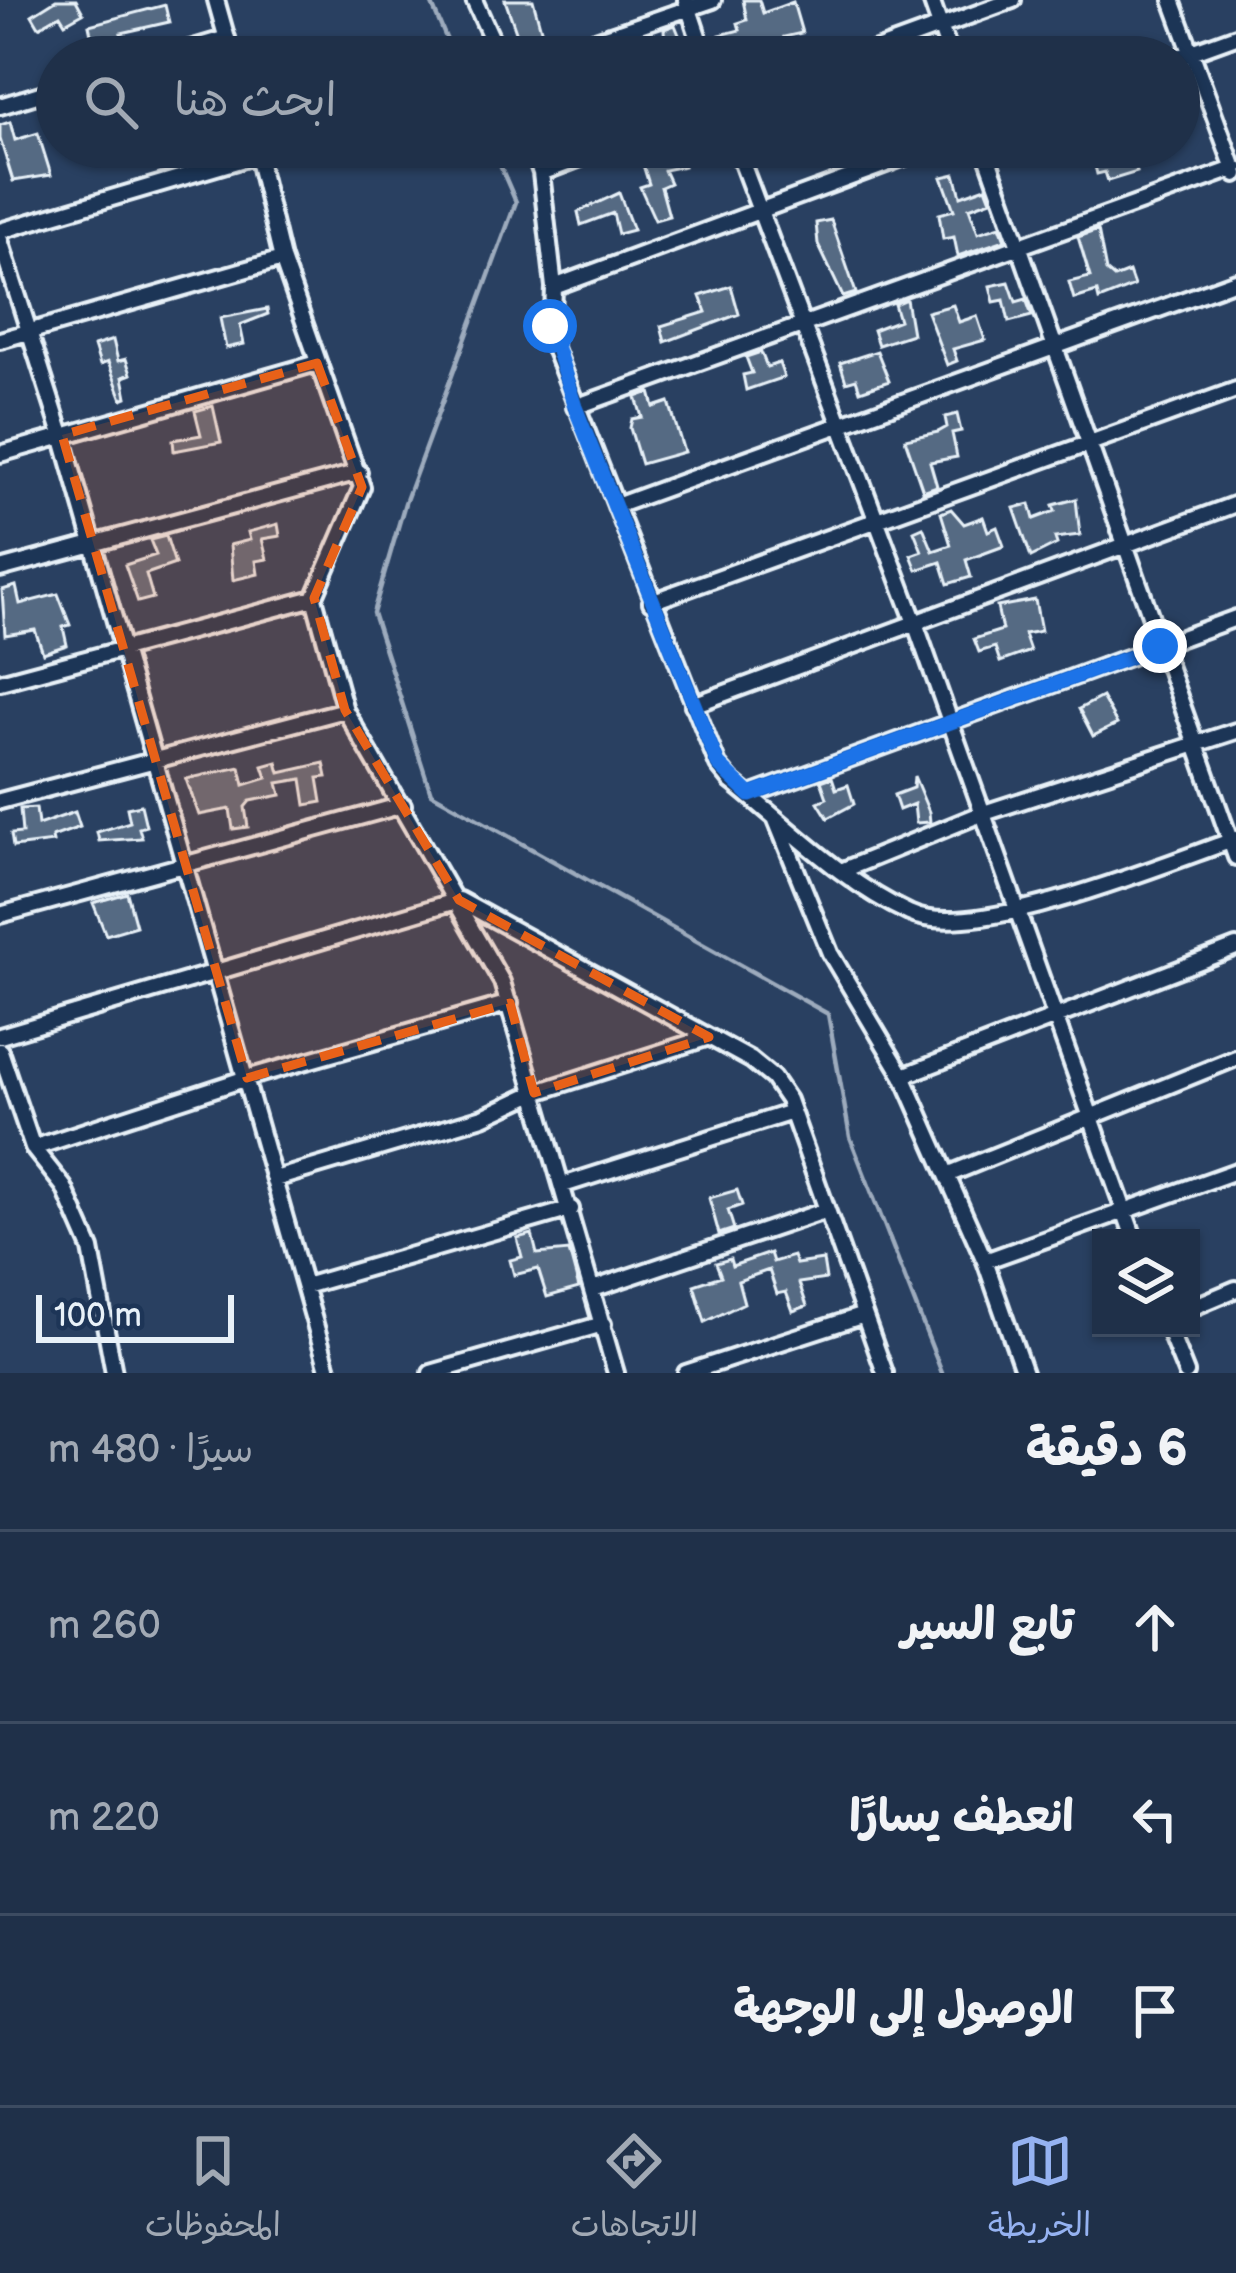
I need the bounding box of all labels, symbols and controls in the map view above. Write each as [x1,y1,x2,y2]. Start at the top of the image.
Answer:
search box [36,36,1200,168]
icon: search [78,69,144,135]
text: ابحث هنا [174,74,337,129]
route start [523,299,577,353]
route end [1133,619,1187,673]
map controls [1092,1229,1200,1337]
button: layers [1092,1229,1200,1337]
scale bar [36,1289,234,1342]
text: 100 m [54,1296,142,1336]
text: 6 دقيقة [1026,1419,1188,1480]
text: سيرًا · 480 m [48,1427,254,1474]
icon: ahead [1122,1594,1188,1660]
text: تابع السير [901,1598,1074,1653]
text: 260 m [48,1603,161,1650]
icon: left [1122,1786,1188,1852]
text: انعطف يسارًا [849,1790,1074,1845]
text: 220 m [48,1795,160,1842]
icon: arrive [1122,1978,1188,2044]
text: الوصول إلى الوجهة [733,1982,1074,2037]
tab: المحفوظات [145,2128,281,2254]
tab: الاتجاهات [571,2128,698,2254]
tab: الخريطة [988,2128,1091,2254]

